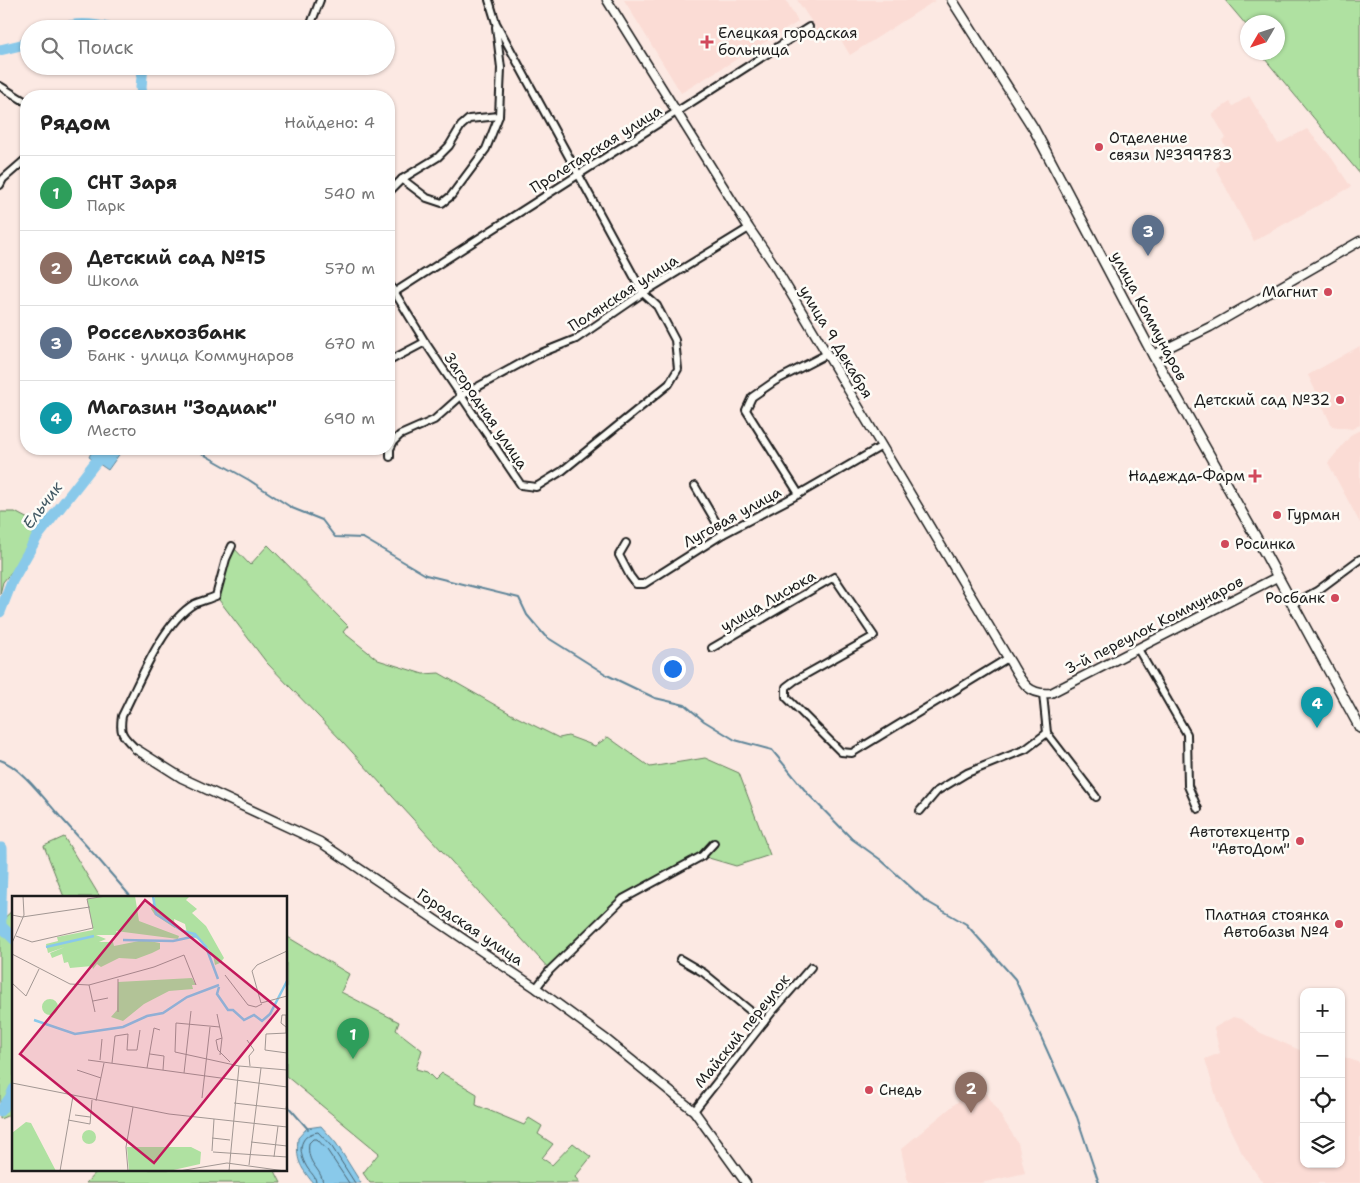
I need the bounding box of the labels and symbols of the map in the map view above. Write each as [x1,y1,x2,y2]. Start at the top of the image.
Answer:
north arrow [1240,15,1285,60]
place label: Елецкая городская больница [718,23,858,60]
marker: Елецкая городская больница [700,35,714,49]
street label: Пролетарская улица [526,100,666,198]
place label: Отделение связи №399783 [1109,128,1232,165]
marker: Отделение связи №399783 [1093,141,1105,153]
pin: 3 [1132,215,1164,256]
street label: улица Коммунаров [1106,248,1192,384]
street label: Полянская улица [564,250,682,336]
street label: улица 9 Декабря [794,282,878,402]
place label: Магнит [1262,282,1318,302]
marker: Магнит [1322,286,1334,298]
street label: Загородная улица [440,349,533,474]
place label: Детский сад №32 [1194,390,1330,410]
marker: Детский сад №32 [1334,394,1346,406]
place label: Надежда-Фарм [1128,466,1245,486]
marker: Надежда-Фарм [1249,470,1261,482]
water label: Ельчик [18,477,67,533]
street label: Луговая улица [679,481,785,552]
place label: Гурман [1287,505,1340,525]
marker: Гурман [1271,509,1283,521]
place label: Росинка [1235,534,1296,554]
marker: Росинка [1219,538,1231,550]
street label: улица Лисюка [717,565,820,636]
street label: 3-й переулок Коммунаров [1061,571,1247,679]
place label: Росбанк [1265,588,1325,608]
marker: Росбанк [1329,592,1341,604]
your location [660,656,686,682]
pin: 4 [1301,687,1333,728]
place label: Автотехцентр "АвтоДом" [1189,822,1290,859]
marker: Автотехцентр "АвтоДом" [1294,835,1306,847]
street label: Городская улица [413,884,528,970]
inset map [12,896,288,1170]
place label: Платная стоянка Автобазы №4 [1205,905,1330,942]
marker: Платная стоянка Автобазы №4 [1333,918,1345,930]
street label: Майский переулок [690,970,794,1092]
pin: 1 [337,1018,369,1059]
pin: 2 [955,1072,987,1113]
place label: Снедь [879,1080,922,1100]
marker: Снедь [863,1084,875,1096]

